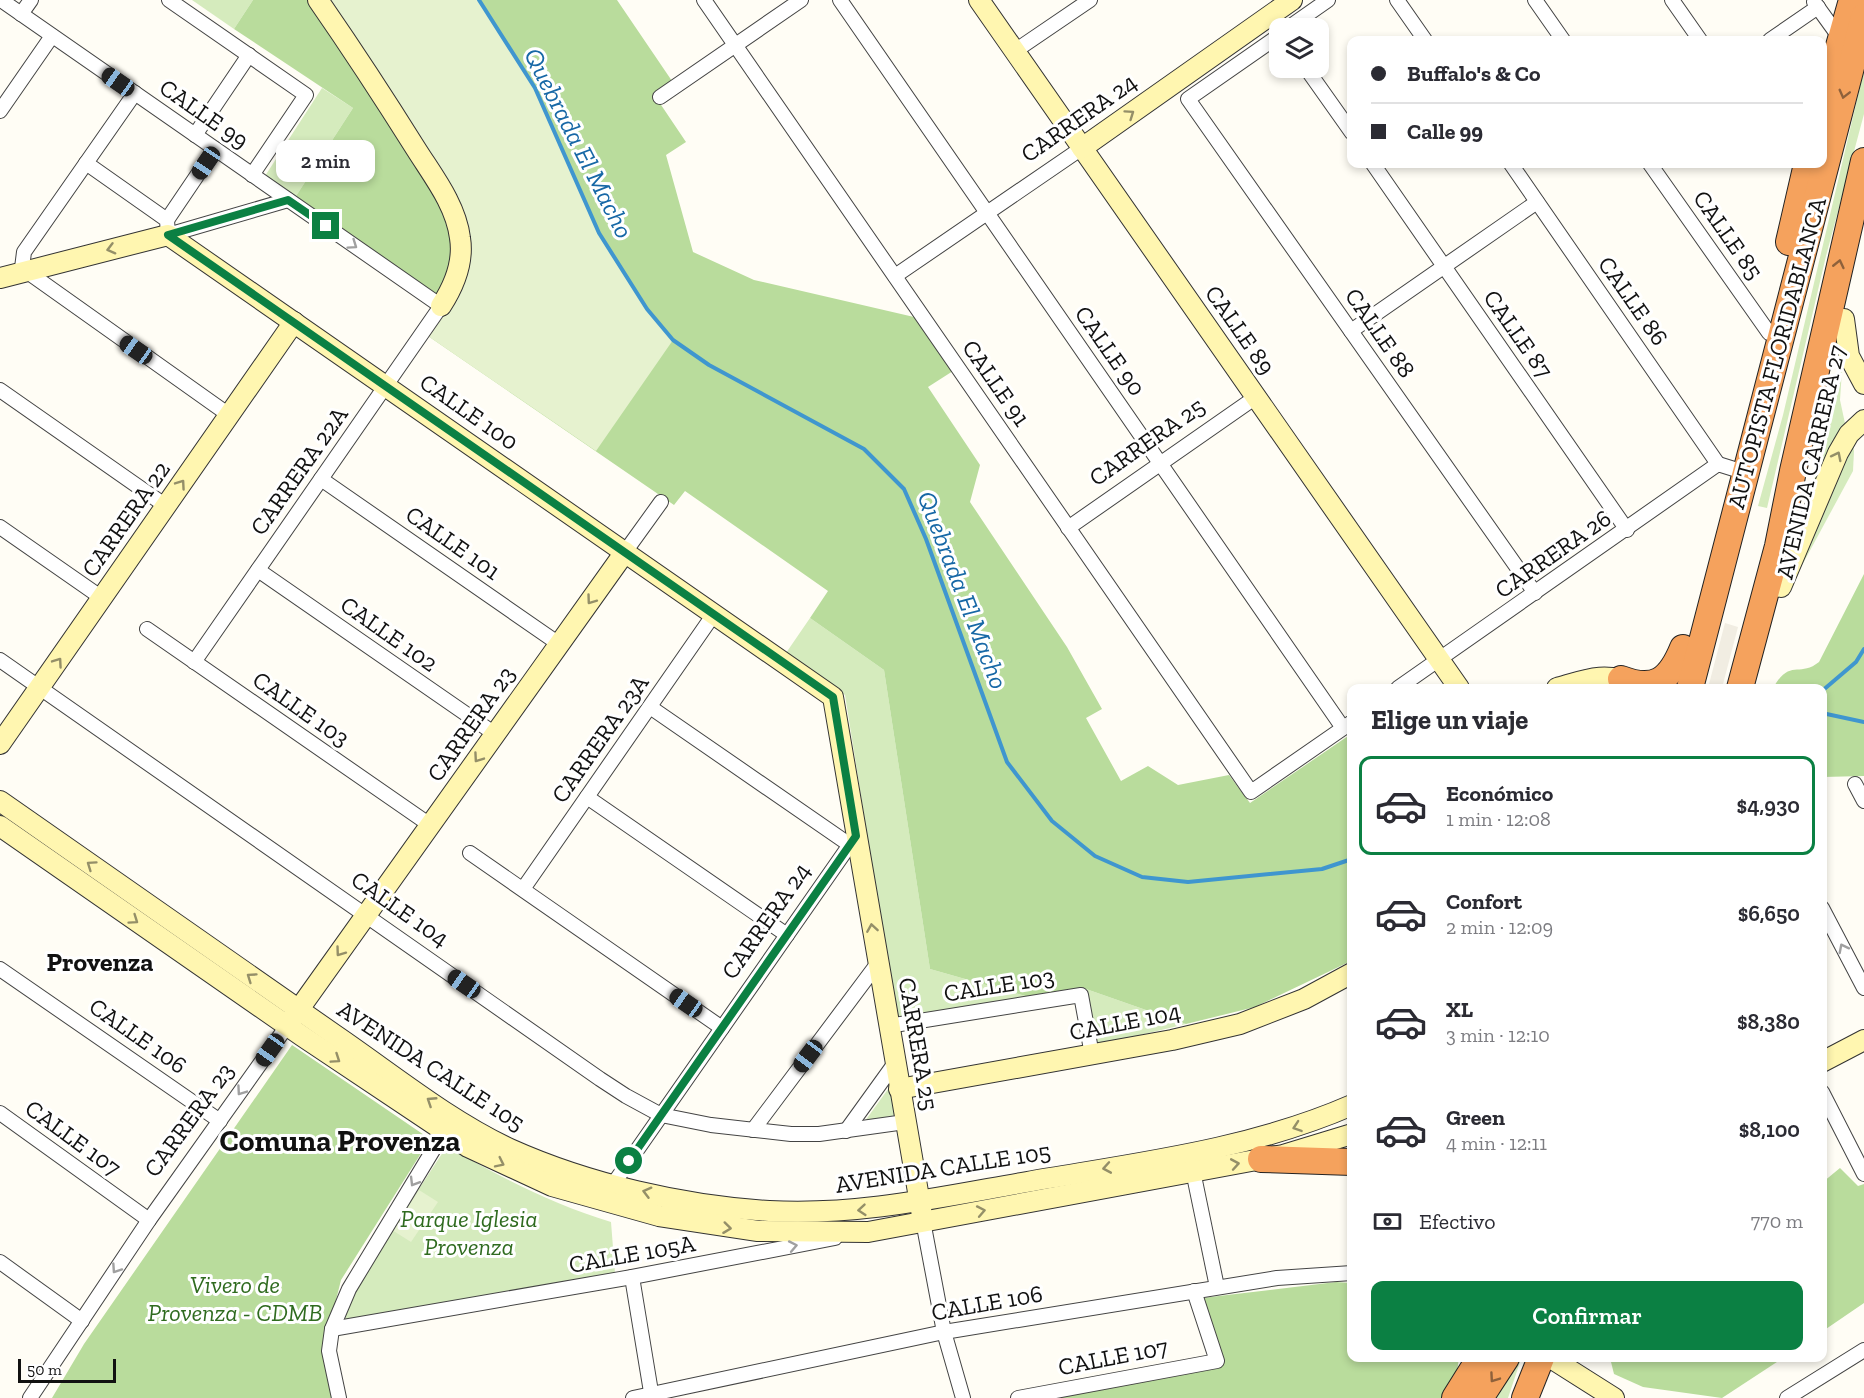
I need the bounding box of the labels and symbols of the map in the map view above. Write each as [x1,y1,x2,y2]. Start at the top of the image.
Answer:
water label: Quebrada El Macho [517,42,641,244]
car [98,64,138,100]
street label: CARRERA 24 [1015,67,1142,168]
street label: CALLE 99 [154,72,254,155]
one-way arrow [1838,89,1851,99]
one-way arrow [1123,110,1134,121]
callout: 2 min [276,139,376,181]
car [188,143,224,183]
street label: CALLE 85 [1687,185,1770,285]
street label: AUTOPISTA FLORIDABLANCA [1721,194,1832,512]
route end [312,212,339,239]
one-way arrow [347,238,358,249]
one-way arrow [106,242,116,255]
street label: CALLE 86 [1592,250,1675,351]
one-way arrow [1832,259,1845,269]
street label: CALLE 89 [1199,279,1282,380]
street label: CALLE 88 [1339,282,1422,383]
street label: CALLE 87 [1478,284,1559,383]
street label: CALLE 90 [1069,300,1152,401]
car [116,332,156,368]
street label: CALLE 91 [956,334,1037,431]
street label: AVENIDA CARRERA 27 [1770,342,1852,582]
street label: CALLE 100 [414,367,524,456]
street label: CARRERA 25 [1083,391,1210,492]
street label: CARRERA 22A [244,401,354,540]
one-way arrow [1829,451,1841,462]
street label: CARRERA 22 [75,455,176,582]
one-way arrow [174,480,185,491]
water label: Quebrada El Macho [911,486,1015,694]
street label: CALLE 101 [400,499,506,586]
street label: CARRERA 26 [1489,503,1616,604]
street label: CALLE 102 [335,590,444,678]
one-way arrow [587,593,598,604]
one-way arrow [51,657,62,668]
street label: CARRERA 23 [420,661,521,787]
street label: CALLE 103 [247,665,355,752]
street label: CARRERA 23A [545,669,655,808]
one-way arrow [474,752,485,763]
street label: CARRERA 24 [715,857,816,984]
one-way arrow [87,861,98,872]
street label: CALLE 104 [346,864,455,953]
one-way arrow [128,913,139,924]
one-way arrow [866,923,879,933]
one-way arrow [1839,943,1850,954]
one-way arrow [337,945,348,956]
district label: Provenza [46,946,154,978]
street label: CALLE 103 [942,961,1056,1008]
car [444,966,484,1002]
one-way arrow [246,973,257,984]
street label: CARRERA 25 [893,975,944,1113]
car [666,985,706,1021]
street label: CALLE 106 [84,991,193,1080]
street label: AVENIDA CALLE 105 [332,994,530,1137]
street label: CALLE 104 [1067,997,1183,1047]
car [252,1030,288,1070]
car [790,1036,826,1076]
one-way arrow [329,1052,340,1063]
street label: CARRERA 23 [138,1057,240,1182]
one-way arrow [237,1084,248,1095]
street label: CALLE 107 [20,1093,127,1182]
one-way arrow [427,1096,437,1108]
one-way arrow [1292,1119,1303,1132]
district label: Comuna Provenza [220,1123,460,1159]
street label: AVENIDA CALLE 105 [833,1136,1053,1199]
route start [615,1147,642,1174]
one-way arrow [494,1156,505,1168]
one-way arrow [1229,1158,1239,1171]
one-way arrow [1102,1162,1112,1174]
one-way arrow [410,1176,421,1186]
one-way arrow [643,1187,653,1200]
one-way arrow [857,1203,866,1216]
park label: Parque Iglesia Provenza [400,1204,538,1261]
one-way arrow [976,1205,986,1218]
one-way arrow [723,1221,732,1234]
street label: CALLE 105A [567,1228,698,1279]
one-way arrow [788,1240,798,1253]
one-way arrow [112,1263,124,1273]
park label: Vivero de Provenza - CDMB [148,1270,322,1327]
street label: CALLE 106 [929,1278,1045,1327]
street label: CALLE 107 [1056,1332,1170,1381]
scale bar [18,1356,116,1384]
one-way arrow [1490,1372,1501,1383]

